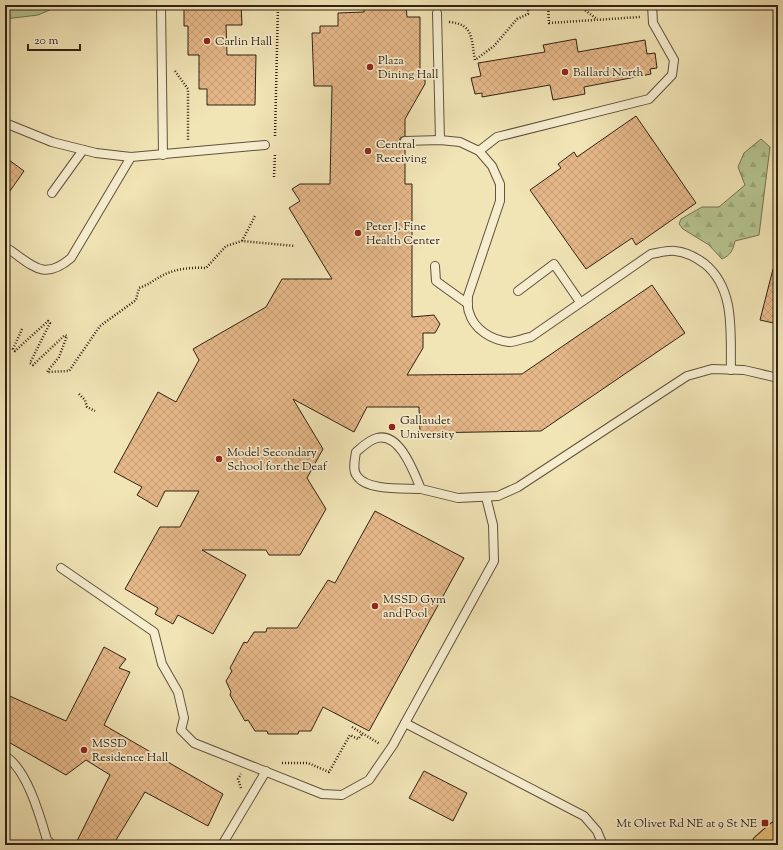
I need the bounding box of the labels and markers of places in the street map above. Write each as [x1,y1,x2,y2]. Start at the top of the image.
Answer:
place label: Carlin Hall [215,33,273,51]
marker: Carlin Hall [202,36,212,46]
place label: Plaza Dining Hall [378,52,439,84]
marker: Plaza Dining Hall [365,62,375,72]
place label: Ballard North [573,64,644,82]
marker: Ballard North [560,67,570,77]
place label: Central Receiving [376,136,427,168]
marker: Central Receiving [363,146,373,156]
place label: Peter J. Fine Health Center [366,218,440,250]
marker: Peter J. Fine Health Center [353,228,363,238]
place label: Gallaudet University [400,412,454,444]
marker: Gallaudet University [387,422,397,432]
place label: Model Secondary School for the Deaf [227,444,328,476]
marker: Model Secondary School for the Deaf [214,454,224,464]
place label: MSSD Gym and Pool [383,591,446,623]
marker: MSSD Gym and Pool [370,601,380,611]
place label: MSSD Residence Hall [92,735,169,767]
marker: MSSD Residence Hall [79,745,89,755]
place label: Mt Olivet Rd NE at 9 St NE [616,815,758,833]
marker: Mt Olivet Rd NE at 9 St NE [760,818,770,828]

